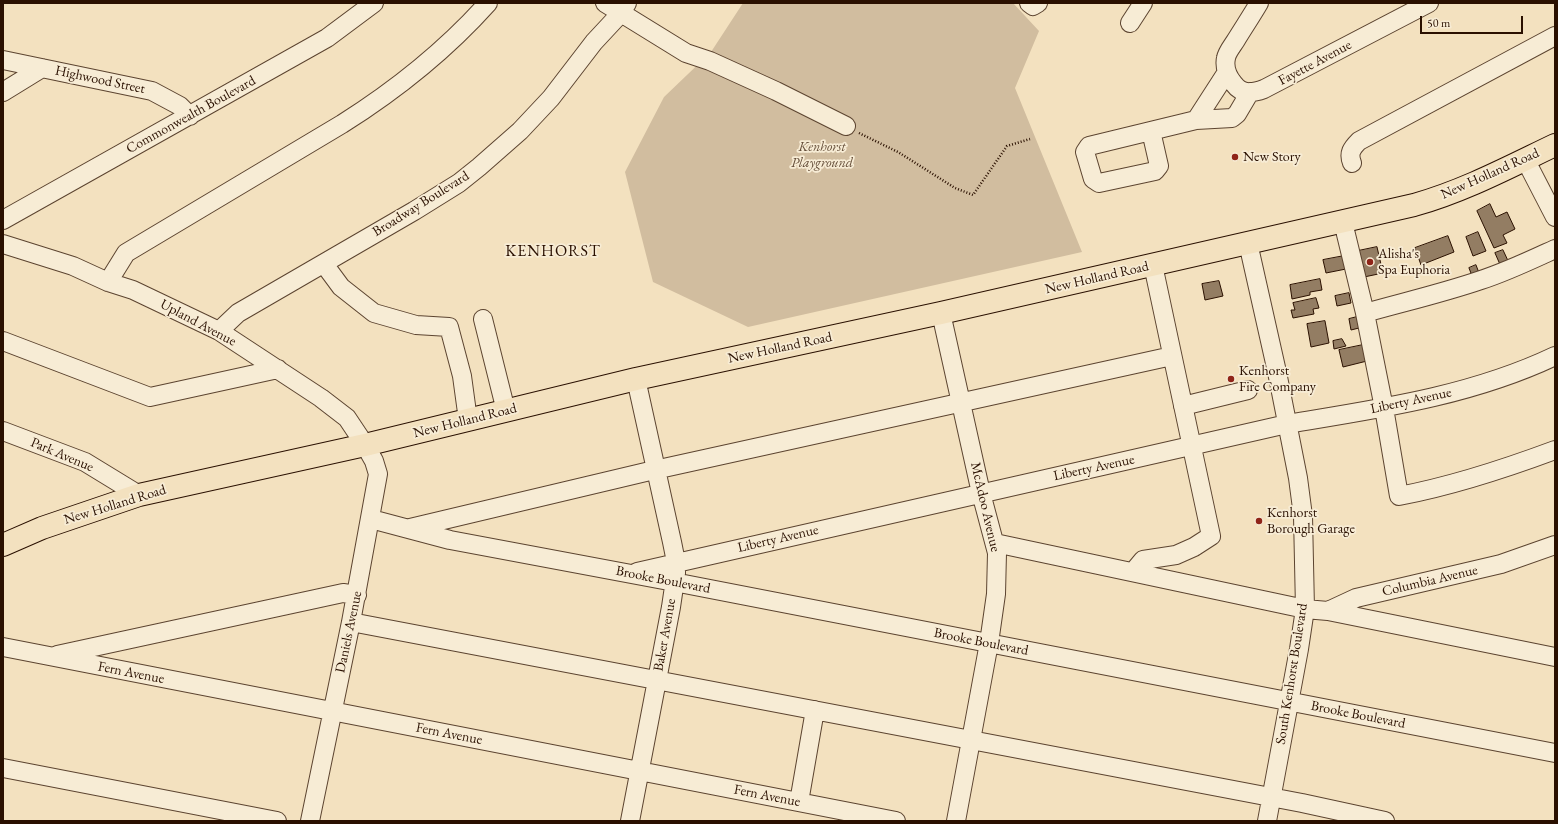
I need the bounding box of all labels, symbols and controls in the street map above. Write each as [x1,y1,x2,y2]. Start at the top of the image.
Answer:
scale bar [1422,8,1525,34]
text: 50 m [1427,15,1450,31]
street label: Fayette Avenue [1275,37,1355,89]
street label: Highwood Street [54,62,146,98]
street label: Commonwealth Boulevard [123,72,259,158]
park label: Kenhorst Playground [791,139,853,172]
street label: New Holland Road [1438,145,1542,203]
place label: New Story [1243,149,1301,165]
marker: New Story [1230,152,1240,162]
street label: Broadway Boulevard [370,168,472,240]
district label: KENHORST [505,242,601,262]
place label: Alisha's Spa Euphoria [1378,246,1450,278]
marker: Alisha's Spa Euphoria [1365,257,1375,267]
street label: New Holland Road [1044,258,1150,298]
street label: Upland Avenue [157,296,239,350]
street label: New Holland Road [726,329,834,367]
place label: Kenhorst Fire Company [1239,363,1316,396]
marker: Kenhorst Fire Company [1226,374,1236,384]
street label: Liberty Avenue [1369,384,1453,418]
street label: New Holland Road [412,400,518,442]
street label: Park Avenue [28,434,96,476]
street label: Liberty Avenue [1052,451,1136,485]
street label: McAdoo Avenue [967,460,1003,554]
street label: New Holland Road [62,481,168,529]
place label: Kenhorst Borough Garage [1267,505,1355,538]
marker: Kenhorst Borough Garage [1254,516,1264,526]
street label: Liberty Avenue [736,522,820,556]
street label: Columbia Avenue [1381,562,1479,600]
street label: Brooke Boulevard [614,563,712,597]
street label: Daniels Avenue [332,590,366,674]
street label: Baker Avenue [650,597,680,673]
street label: South Kenhorst Boulevard [1273,602,1311,746]
street label: Brooke Boulevard [932,625,1030,659]
street label: Fern Avenue [96,658,166,688]
street label: Brooke Boulevard [1309,698,1407,732]
street label: Fern Avenue [414,719,484,749]
street label: Fern Avenue [732,781,802,811]

